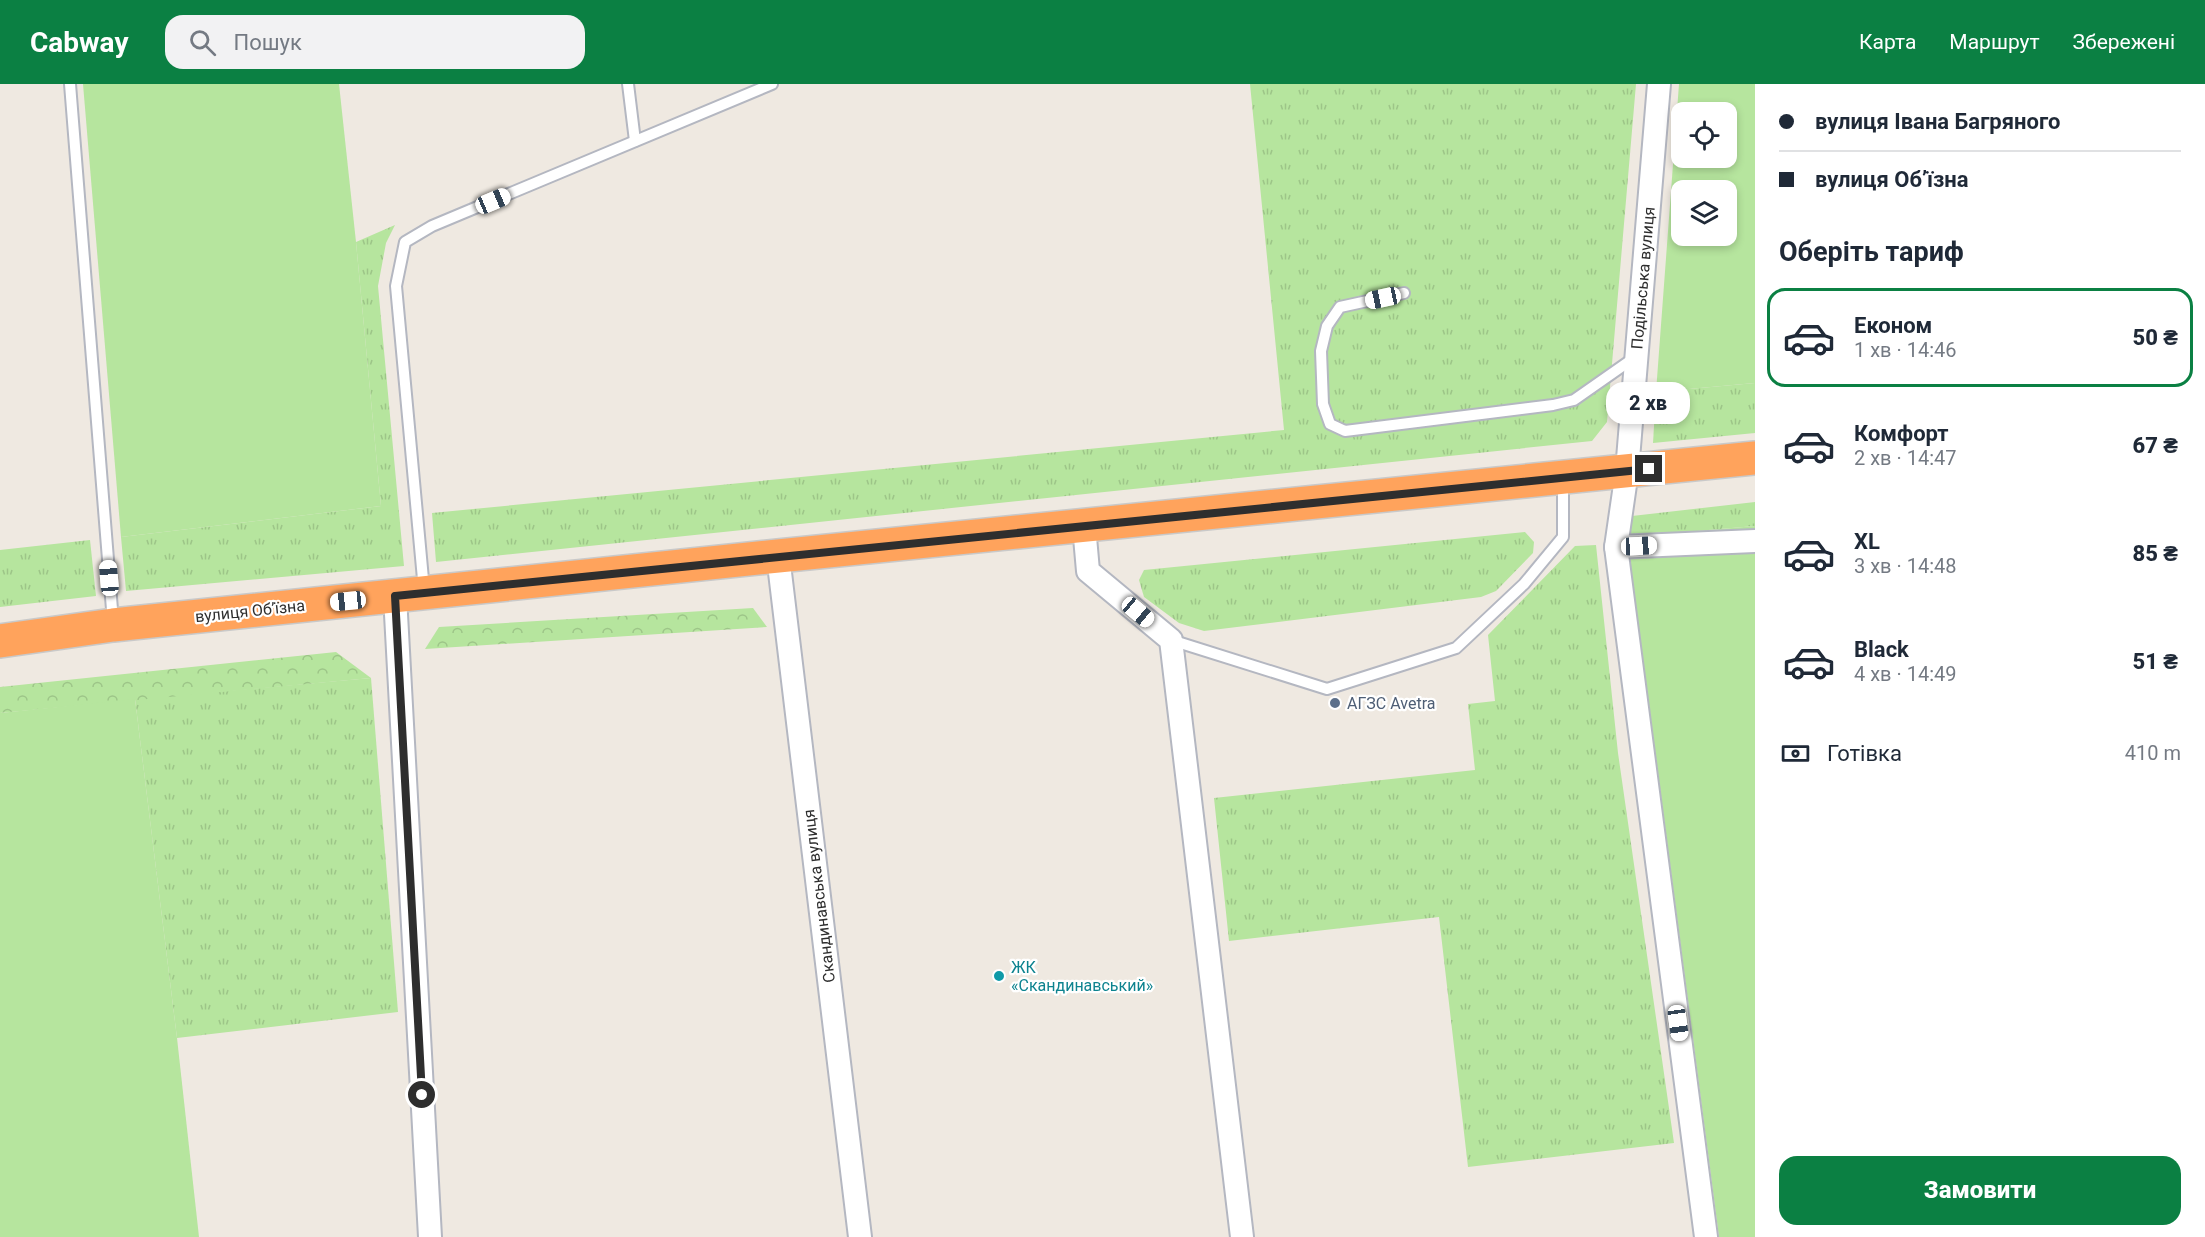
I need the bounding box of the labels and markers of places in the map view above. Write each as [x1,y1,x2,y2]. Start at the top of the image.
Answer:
place label: АГЗС Avetra [1347,694,1435,713]
marker: АГЗС Avetra [1328,696,1342,710]
place label: ЖК «Скандинавський» [1011,958,1153,995]
marker: ЖК «Скандинавський» [992,969,1006,983]

